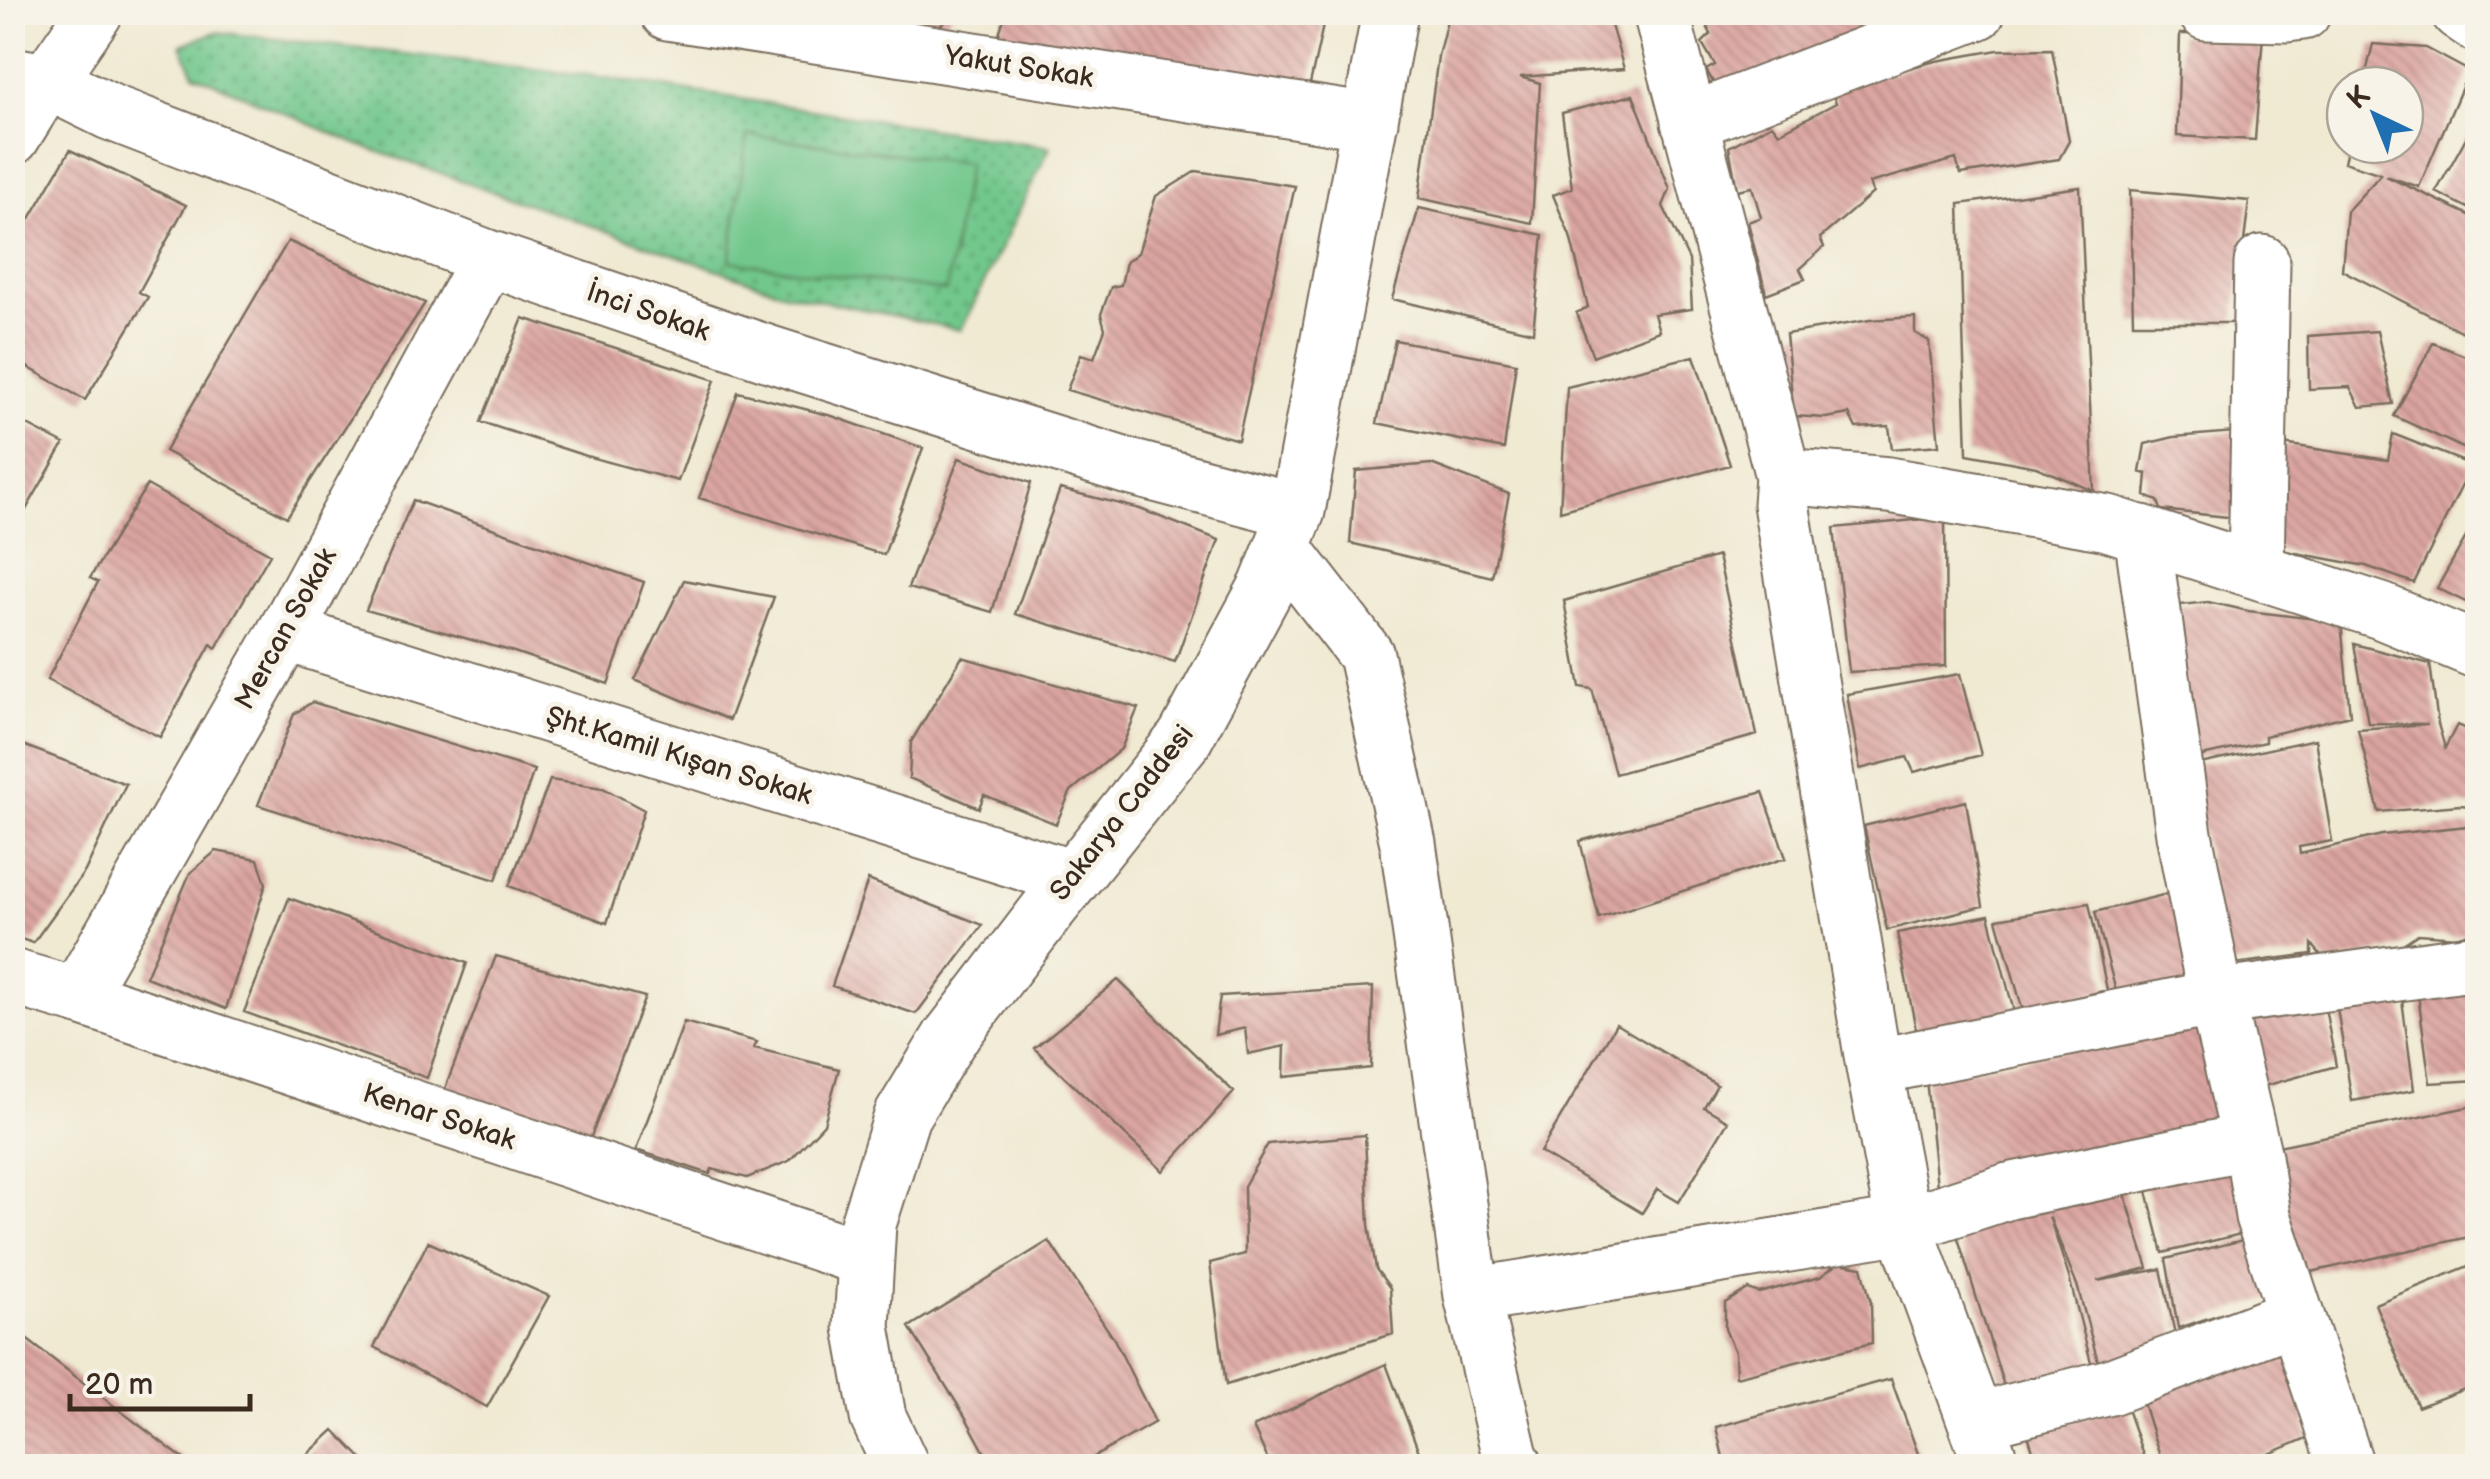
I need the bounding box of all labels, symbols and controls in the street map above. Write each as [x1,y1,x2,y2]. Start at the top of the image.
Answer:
street label: Yakut Sokak [941,39,1096,95]
north arrow [2325,65,2425,165]
text: K [2341,79,2377,116]
street label: İnci Sokak [582,275,714,349]
street label: Mercan Sokak [228,542,344,716]
street label: Şht.Kamil Kışan Sokak [542,700,816,812]
street label: Sakarya Caddesi [1043,719,1201,907]
street label: Kenar Sokak [358,1077,520,1157]
scale bar [70,1349,250,1411]
text: 20 m [85,1367,153,1403]

